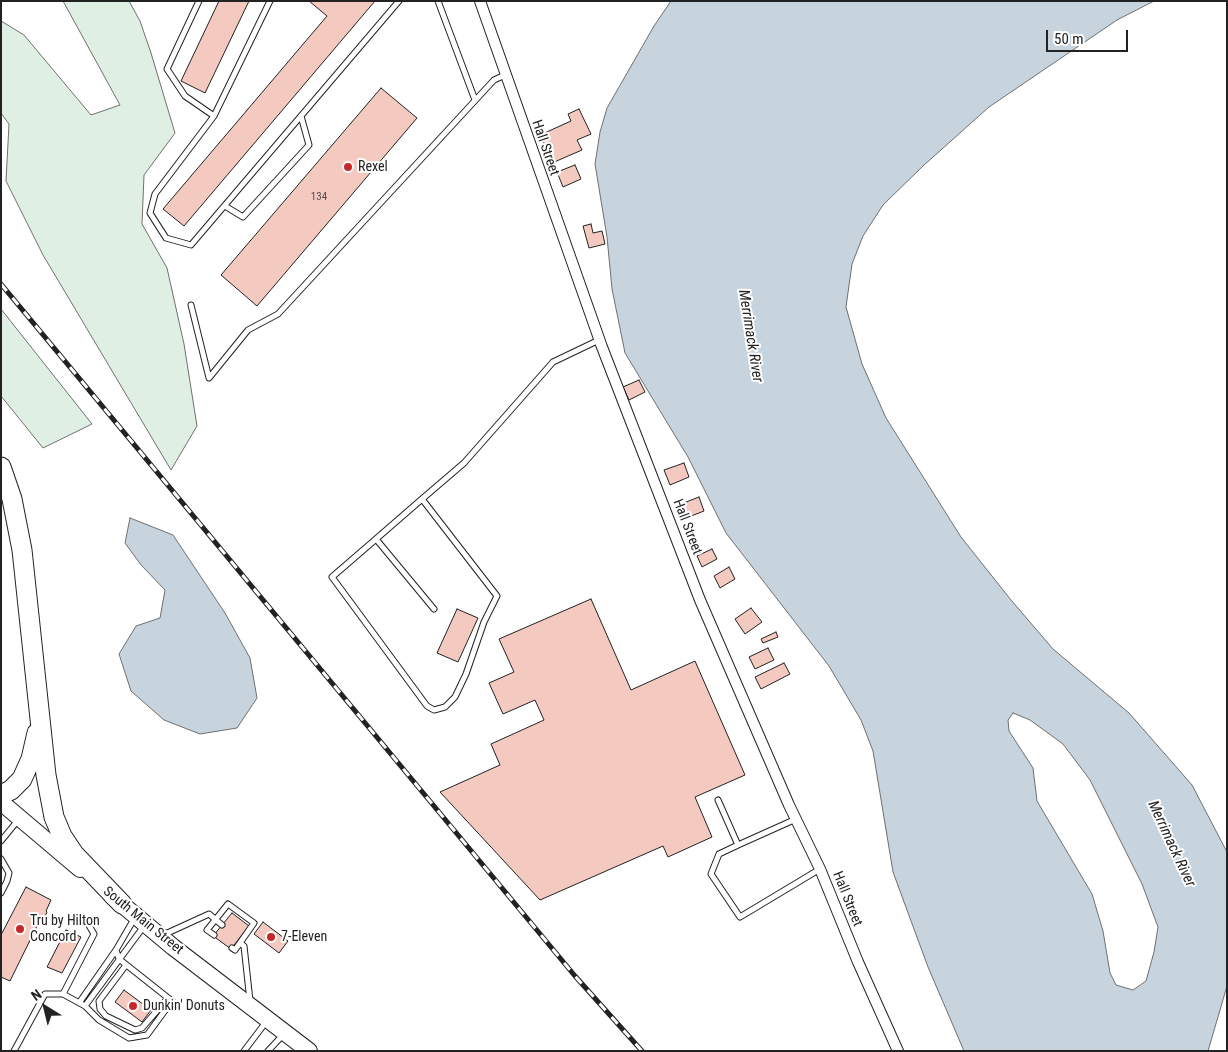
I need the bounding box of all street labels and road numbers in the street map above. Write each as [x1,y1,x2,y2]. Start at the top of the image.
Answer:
street label: Hall Street [528,118,562,178]
street label: Hall Street [669,497,705,557]
street label: Hall Street [828,869,866,929]
street label: South Main Street [99,883,187,959]

